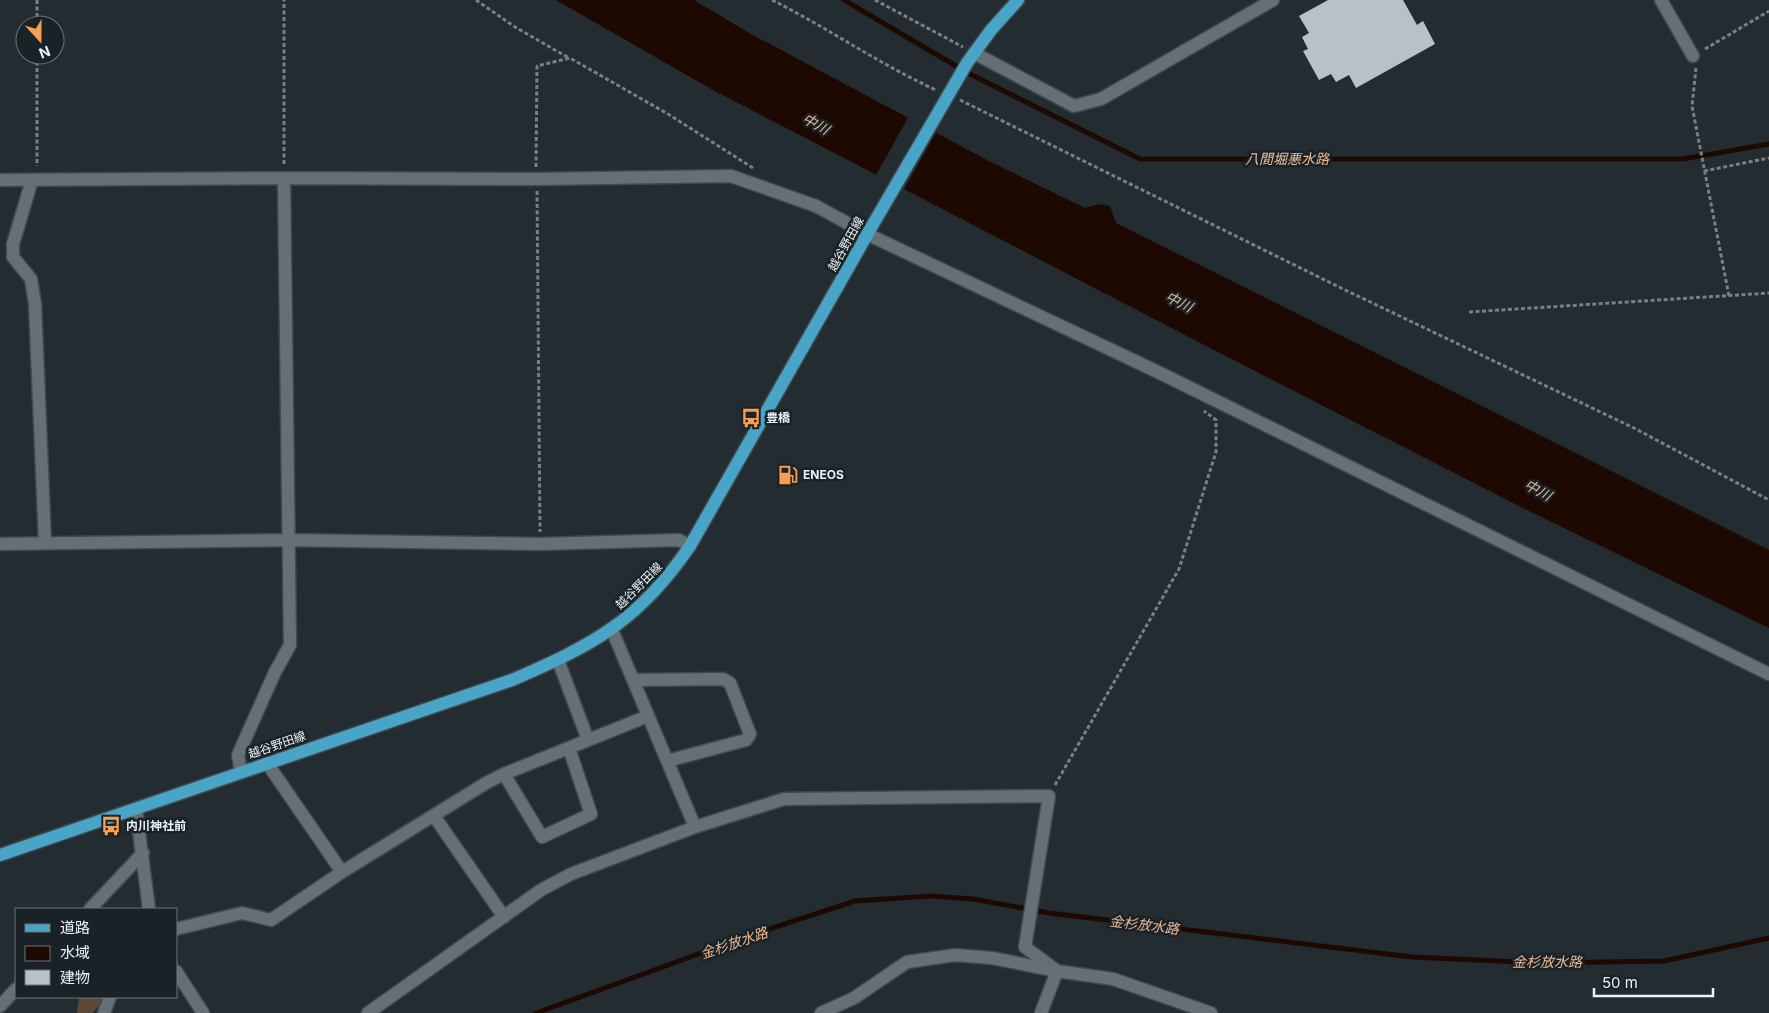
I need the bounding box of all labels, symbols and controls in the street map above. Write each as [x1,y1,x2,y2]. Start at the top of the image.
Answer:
north arrow [15,15,65,65]
text: N [37,43,53,62]
water label: 中川 [800,109,834,139]
water label: 八間堀悪水路 [1245,150,1330,167]
street label: 越谷野田線 [824,214,867,274]
water label: 中川 [1163,288,1197,316]
bus stop icon: 豊橋 [740,407,762,429]
place label: 豊橋 [766,410,791,425]
fuel station icon: ENEOS [777,464,799,486]
place label: ENEOS [803,467,844,482]
water label: 中川 [1522,475,1556,505]
street label: 越谷野田線 [612,559,665,612]
street label: 越谷野田線 [246,728,308,761]
bus stop icon: 内川神社前 [100,815,122,837]
place label: 内川神社前 [126,818,186,833]
legend [15,908,178,998]
water label: 金杉放水路 [1108,912,1181,937]
text: 道路 [60,918,90,937]
water label: 金杉放水路 [698,923,771,962]
text: 水域 [60,943,90,962]
water label: 金杉放水路 [1512,953,1583,970]
scale bar [1594,966,1713,998]
text: 建物 [60,968,90,987]
text: 50 m [1602,973,1638,992]

